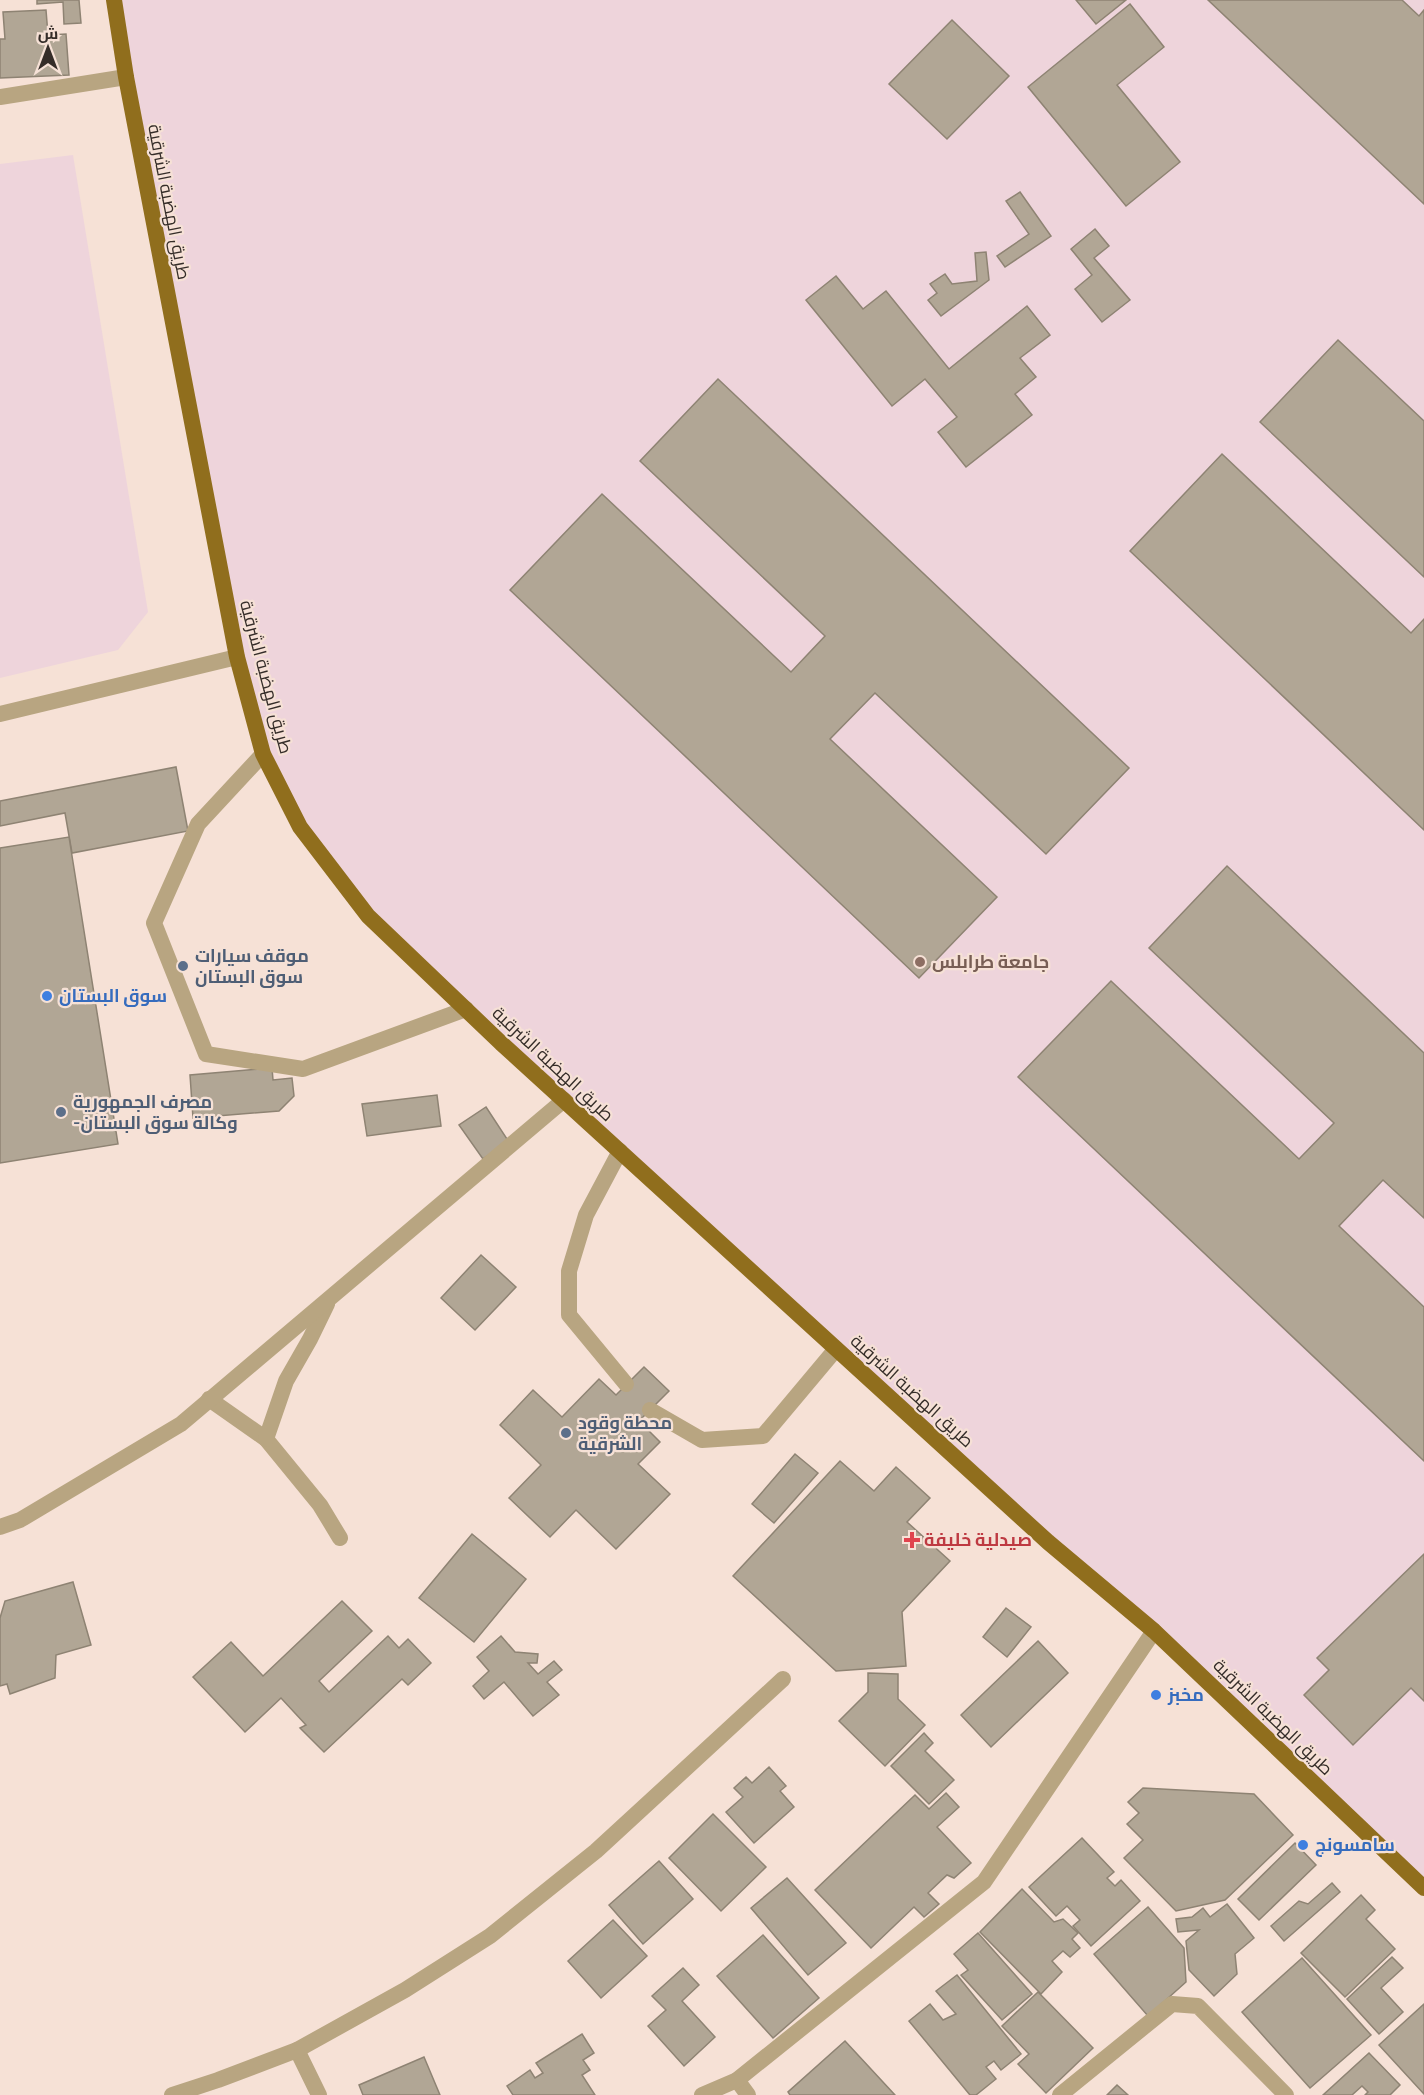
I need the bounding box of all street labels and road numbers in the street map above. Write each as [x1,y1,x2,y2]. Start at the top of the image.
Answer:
street label: طريق الهضبة الشرقية [142,122,197,282]
street label: طريق الهضبة الشرقية [234,597,299,756]
street label: طريق الهضبة الشرقية [487,1001,620,1127]
street label: طريق الهضبة الشرقية [845,1328,979,1453]
street label: طريق الهضبة الشرقية [1208,1653,1339,1781]

